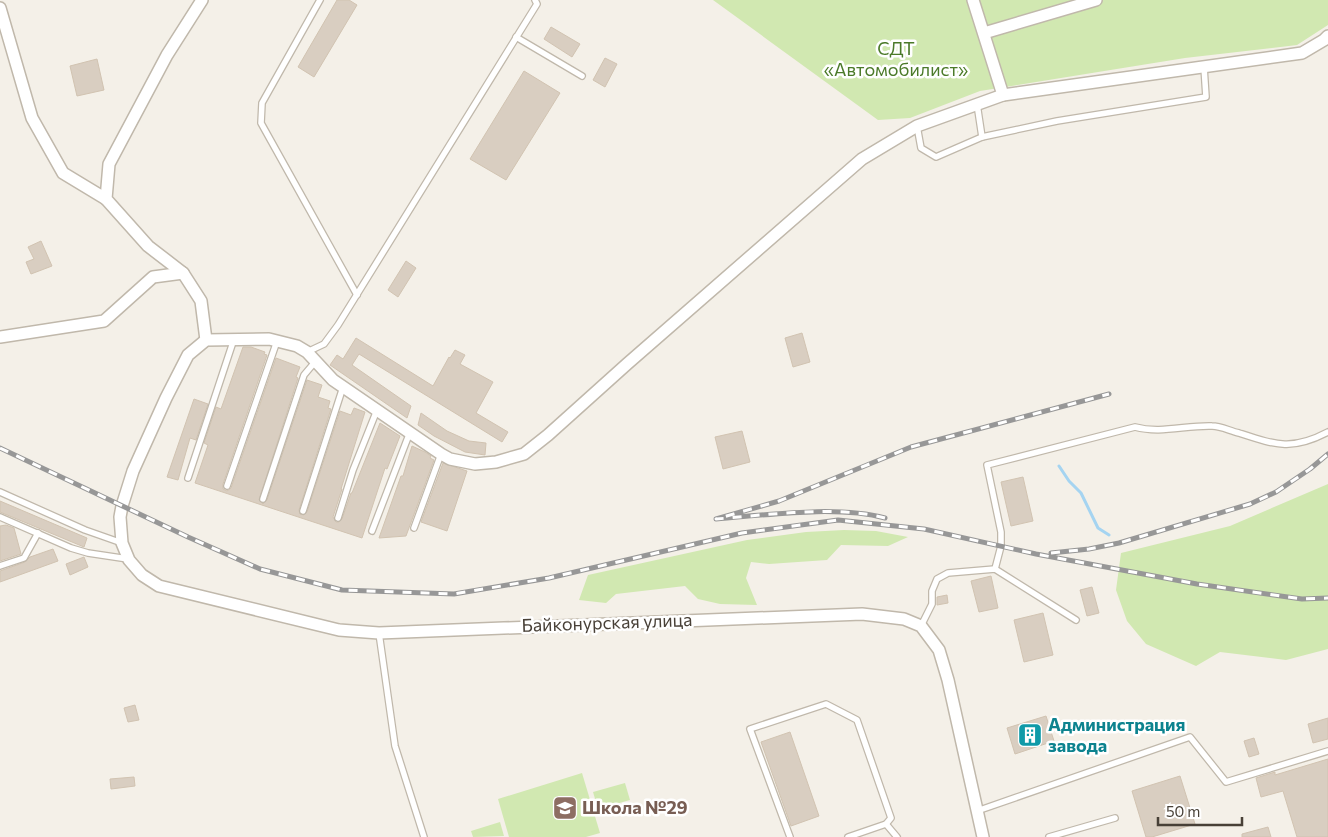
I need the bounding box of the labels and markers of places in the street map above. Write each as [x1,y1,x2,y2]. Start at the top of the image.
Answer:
place label: Администрация завода [1048,713,1185,756]
building icon: Администрация завода [1017,722,1043,748]
school or university icon: Школа №29 [552,795,578,821]
place label: Школа №29 [582,796,688,818]

